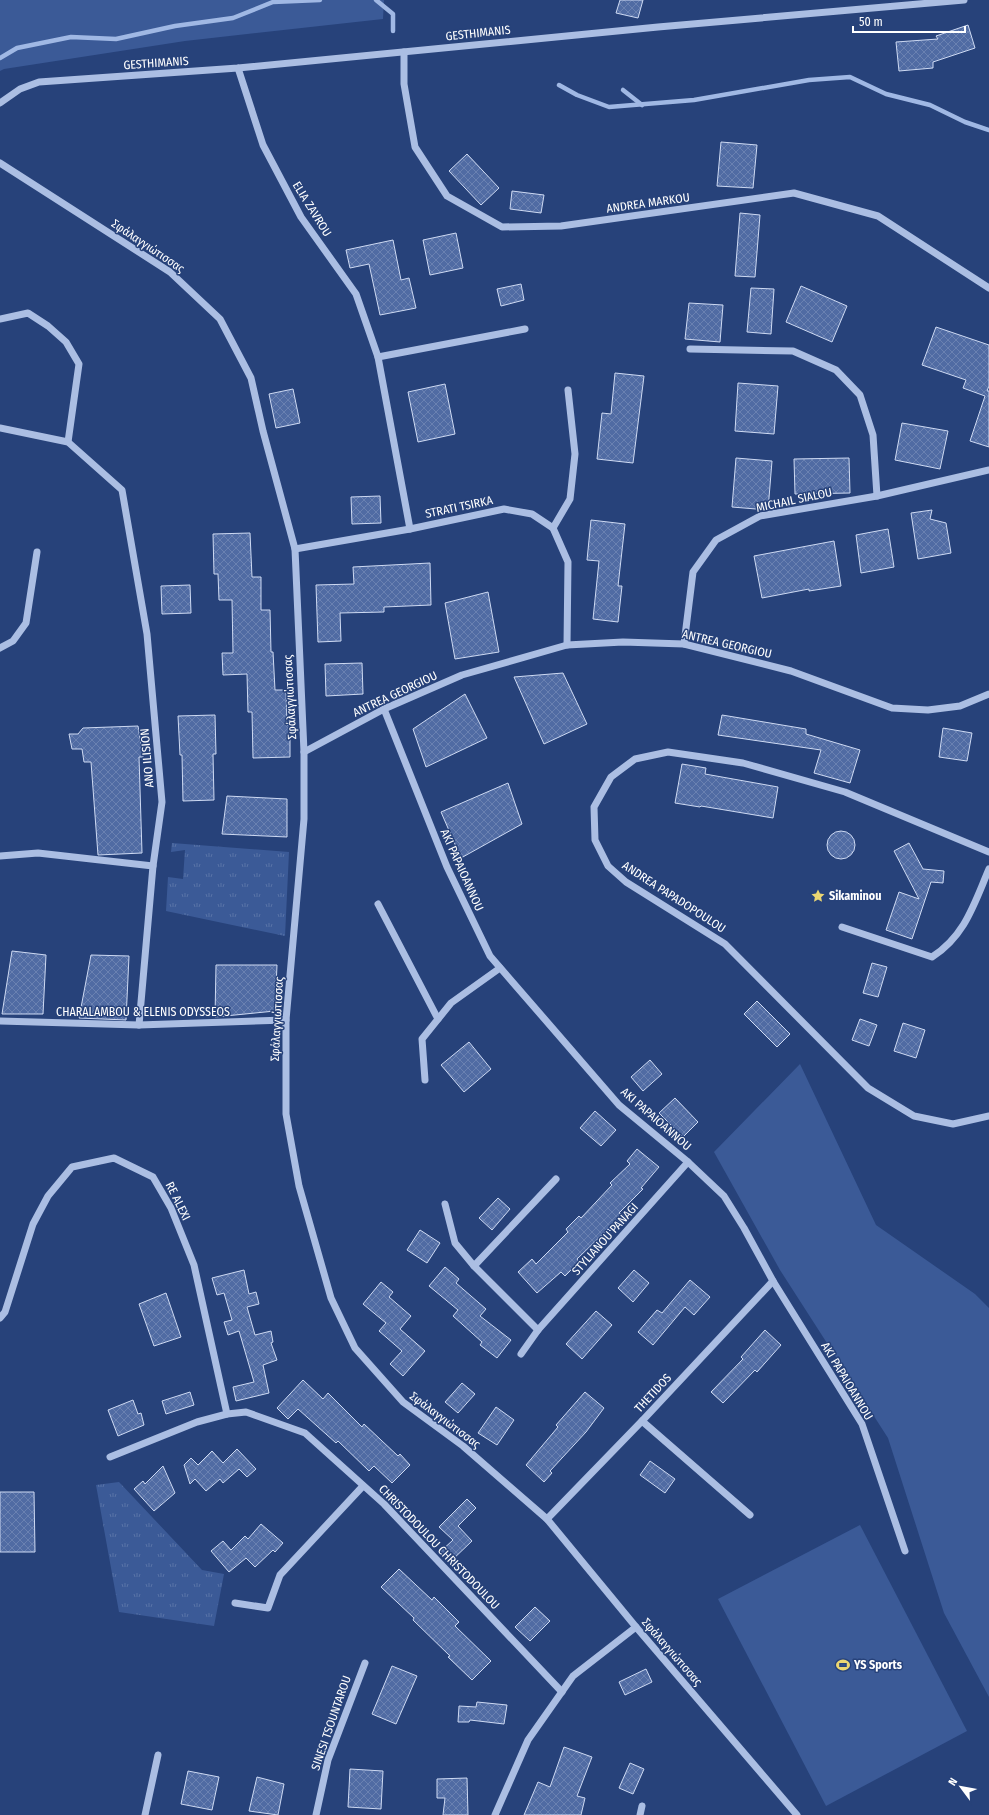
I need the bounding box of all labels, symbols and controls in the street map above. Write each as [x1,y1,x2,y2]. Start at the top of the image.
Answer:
scale bar [853,8,965,34]
text: 50 m [859,15,883,29]
street label: GESTHIMANIS [445,23,511,43]
street label: GESTHIMANIS [123,54,189,72]
street label: ELIA ZAVROU [290,179,334,239]
street label: ANDREA MARKOU [605,190,691,216]
street label: Σφάλαγγιώτισσας [109,216,187,276]
street label: MICHAIL SIALOU [755,485,833,515]
street label: STRATI TSIRKA [424,493,495,521]
street label: ANTREA GEORGIOU [681,627,773,661]
street label: Σφάλαγγιώτισσας [281,654,299,740]
street label: ANTREA GEORGIOU [351,668,439,720]
street label: ANO ILISION [137,728,157,788]
street label: AKI PAPAIOANNOU [438,827,486,913]
street label: ANDREA PAPADOPOULOU [620,858,728,936]
place icon: Sikaminou [810,888,826,904]
place label: Sikaminou [829,889,881,903]
street label: Σφάλαγγιώτισσας [268,976,286,1062]
street label: CHARALAMBOU & ELENIS ODYSSEOS [56,1005,230,1019]
street label: AKI PAPAIOANNOU [618,1085,694,1153]
street label: RE ALEXI [163,1179,193,1223]
street label: STYLIANOU PANAGI [569,1200,641,1278]
street label: AKI PAPAIOANNOU [818,1340,876,1422]
street label: THETIDOS [632,1371,674,1415]
street label: Σφάλαγγιώτισσας [407,1389,483,1451]
street label: CHRISTODOULOU CHRISTODOULOU [376,1482,502,1612]
street label: Σφάλαγγιώτισσας [639,1615,705,1689]
sports icon: YS Sports [835,1657,851,1673]
place label: YS Sports [853,1658,903,1672]
street label: SINESI TSOUNTAROU [308,1674,354,1772]
north arrow [941,1767,981,1807]
text: N [946,1776,960,1788]

